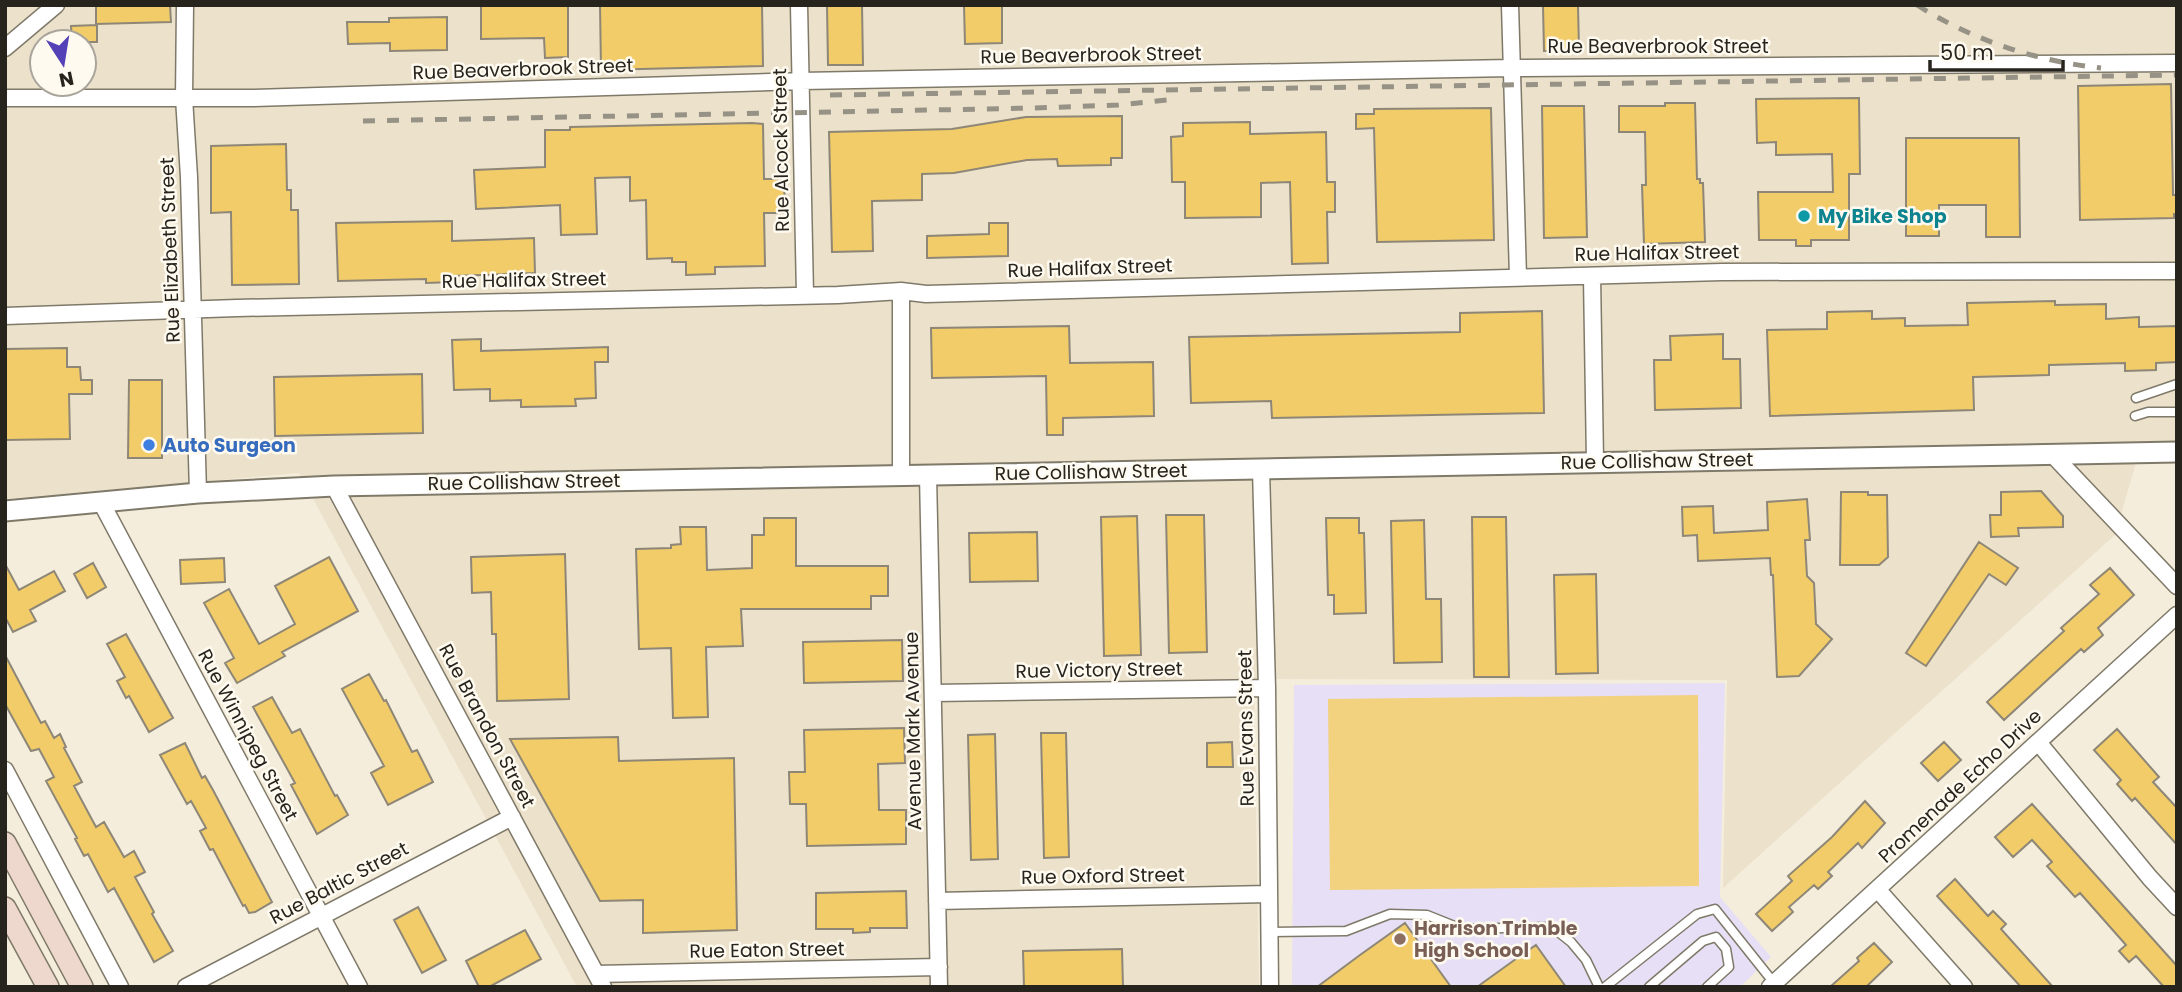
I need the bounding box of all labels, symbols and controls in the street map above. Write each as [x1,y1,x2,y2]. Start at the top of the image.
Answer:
north arrow [28,28,98,98]
scale bar [1930,28,2063,72]
street label: Rue Beaverbrook Street [1547,33,1769,60]
text: 50 m [1940,38,1994,67]
street label: Rue Beaverbrook Street [980,40,1202,70]
street label: Rue Beaverbrook Street [412,52,634,86]
text: N [57,64,76,94]
street label: Rue Alcock Street [766,68,796,232]
street label: Rue Elizabeth Street [153,157,187,343]
place label: My Bike Shop [1818,203,1947,230]
marker: My Bike Shop [1796,208,1812,224]
street label: Rue Halifax Street [1574,238,1740,268]
street label: Rue Halifax Street [1007,252,1173,284]
street label: Rue Halifax Street [441,265,607,295]
place label: Auto Surgeon [163,432,296,459]
marker: Auto Surgeon [141,437,157,453]
street label: Rue Collishaw Street [1560,446,1754,476]
street label: Rue Collishaw Street [994,457,1188,487]
street label: Rue Collishaw Street [427,467,621,497]
street label: Avenue Mark Avenue [898,631,928,831]
street label: Rue Brandon Street [432,639,542,813]
street label: Rue Winnipeg Street [191,644,305,826]
street label: Rue Evans Street [1231,649,1261,807]
street label: Rue Victory Street [1015,655,1183,685]
street label: Promenade Echo Drive [1872,703,2048,869]
street label: Rue Baltic Street [265,835,413,931]
street label: Rue Oxford Street [1021,861,1185,891]
place label: Harrison Trimble High School [1414,915,1578,964]
marker: Harrison Trimble High School [1392,931,1408,947]
street label: Rue Eaton Street [689,935,845,965]

